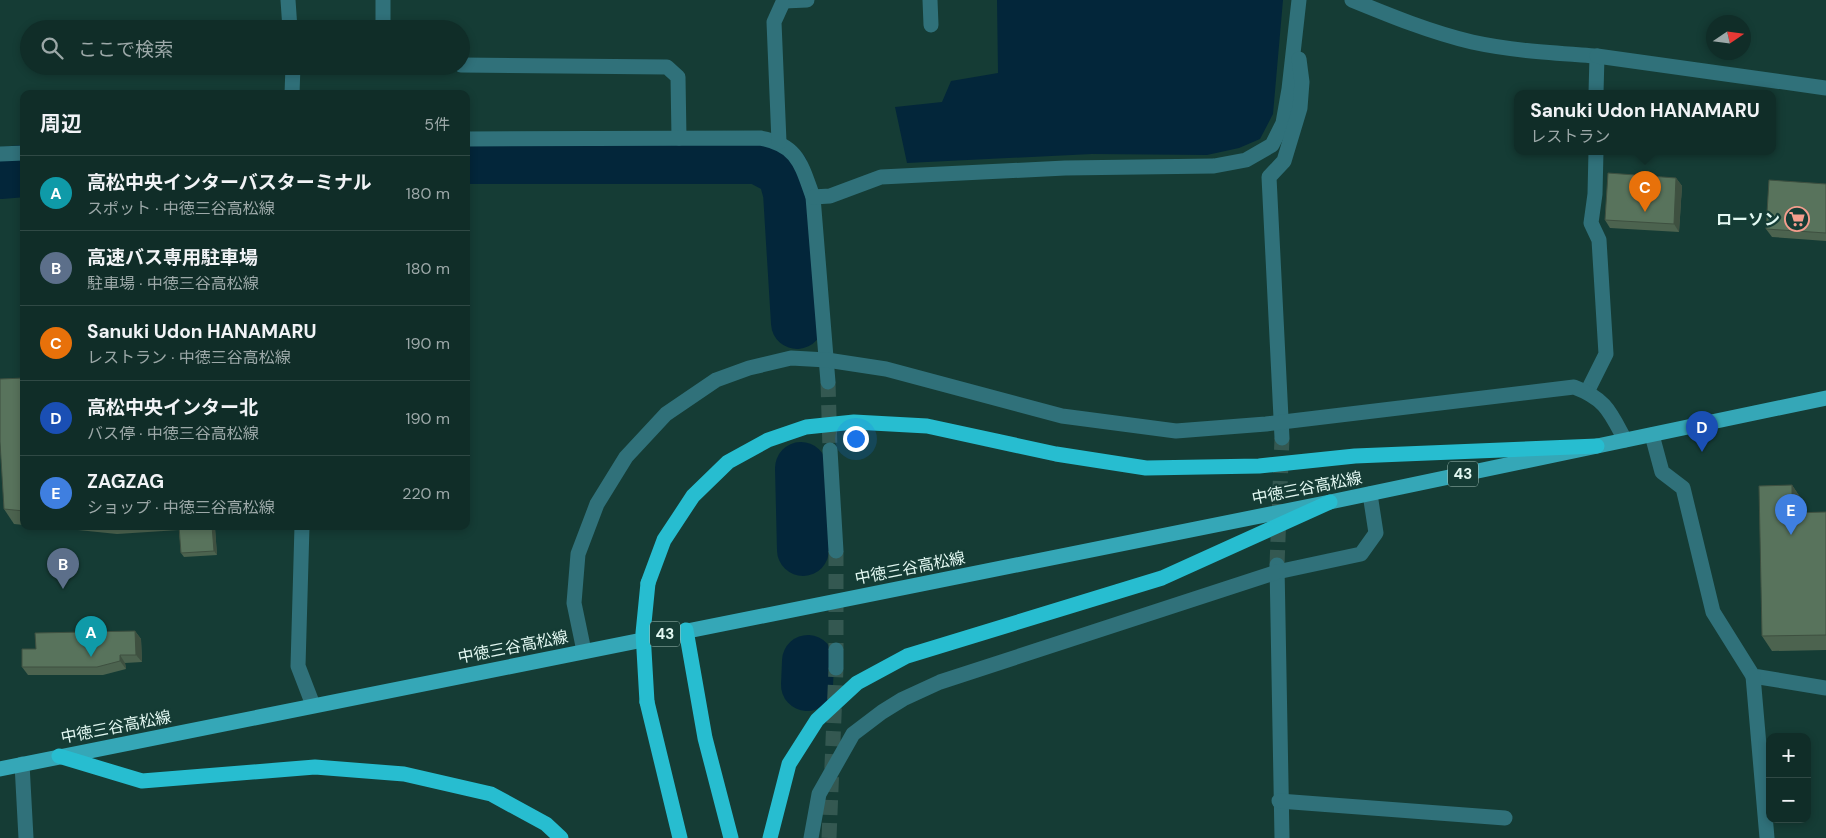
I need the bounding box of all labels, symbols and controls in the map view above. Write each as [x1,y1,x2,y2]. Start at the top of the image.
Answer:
north arrow [1706,15,1751,60]
search box [20,20,470,75]
icon: search [38,34,66,62]
text: ここで検索 [78,37,173,62]
popup [1514,90,1776,155]
text: Sanuki Udon HANAMARU [1530,98,1760,123]
text: 周辺 [40,110,82,138]
text: 5件 [424,114,450,135]
text: レストラン [1530,126,1610,147]
text: 高松中央インターバスターミナル [87,170,372,195]
pin: C [1629,171,1661,212]
text: A [50,183,62,204]
text: 180 m [406,183,450,204]
text: スポット · 中徳三谷高松線 [87,198,275,219]
supermarket icon: ローソン [1784,206,1810,232]
place label: ローソン [1716,209,1780,230]
text: 高速バス専用駐車場 [87,245,258,270]
text: B [51,258,61,279]
text: 180 m [406,258,450,279]
text: 駐車場 · 中徳三谷高松線 [87,273,259,294]
text: Sanuki Udon HANAMARU [87,319,317,344]
text: C [50,333,62,354]
text: 190 m [406,333,450,354]
text: レストラン · 中徳三谷高松線 [87,347,291,368]
text: 高松中央インター北 [87,395,258,420]
text: D [50,408,62,429]
text: 190 m [406,408,450,429]
pin: D [1686,411,1718,452]
text: バス停 · 中徳三谷高松線 [87,423,259,444]
your location [843,426,869,452]
road number: 43 [1448,462,1478,486]
street label: 中徳三谷高松線 [1250,467,1364,509]
text: ZAGZAG [87,469,164,494]
text: E [51,483,61,504]
text: 220 m [402,483,450,504]
pin: E [1775,494,1807,535]
text: ショップ · 中徳三谷高松線 [87,497,275,518]
street label: 中徳三谷高松線 [853,547,967,589]
pin: B [47,548,79,589]
pin: A [75,616,107,657]
road number: 43 [650,622,680,646]
street label: 中徳三谷高松線 [456,626,570,668]
street label: 中徳三谷高松線 [59,706,173,748]
map controls [1766,733,1811,823]
button: + [1766,733,1811,778]
button: − [1766,778,1811,823]

